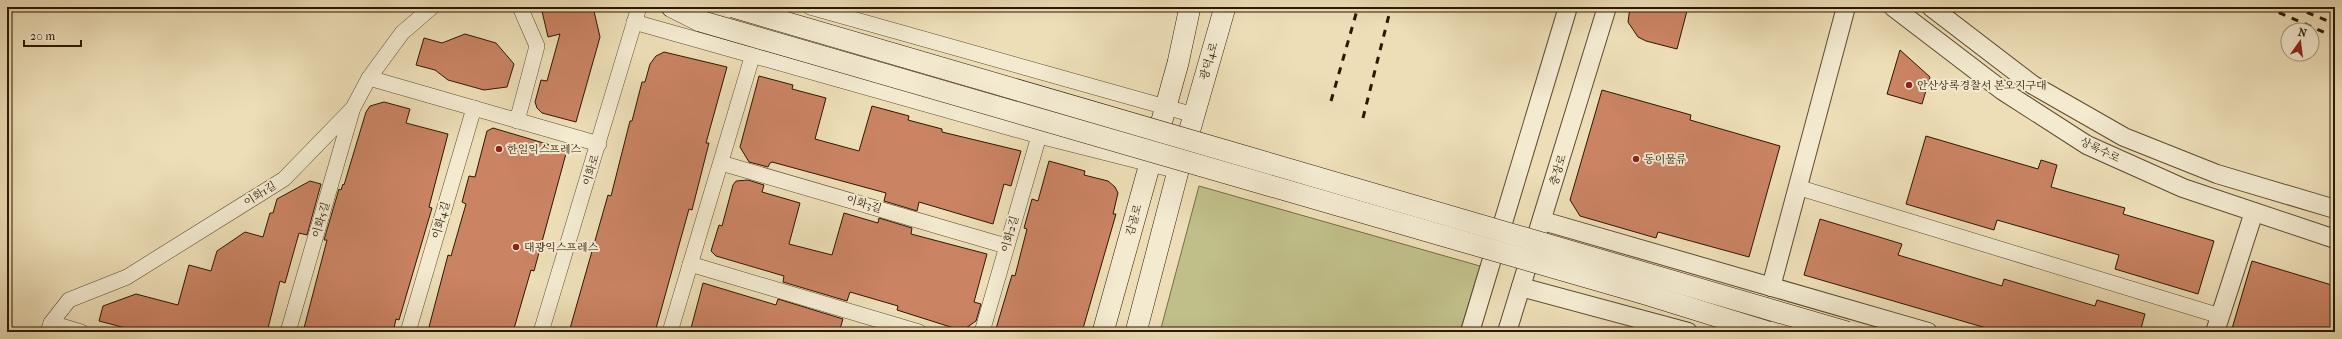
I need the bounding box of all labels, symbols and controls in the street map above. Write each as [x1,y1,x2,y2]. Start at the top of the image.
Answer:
scale bar [24,22,81,48]
north arrow [2280,22,2320,62]
text: N [2297,25,2309,40]
text: 20 m [30,29,55,43]
street label: 광덕4로 [1197,40,1221,81]
place label: 안산상록경찰서 본오지구대 [1917,79,2047,92]
marker: 안산상록경찰서 본오지구대 [1904,80,1914,90]
street label: 상록수로 [2078,135,2122,165]
place label: 한일익스프레스 [507,143,582,156]
marker: 한일익스프레스 [494,144,504,154]
street label: 이화로 [580,153,602,187]
street label: 충장로 [1547,153,1569,187]
place label: 동이물류 [1644,153,1687,166]
marker: 동이물류 [1631,154,1641,164]
street label: 이화1길 [241,179,279,209]
street label: 이화3길 [845,193,883,215]
street label: 이화4길 [429,200,453,240]
street label: 이화5길 [310,201,332,239]
street label: 감골로 [1123,203,1145,237]
street label: 이화2길 [999,214,1021,254]
place label: 태광익스프레스 [524,241,599,254]
marker: 태광익스프레스 [511,242,521,252]

